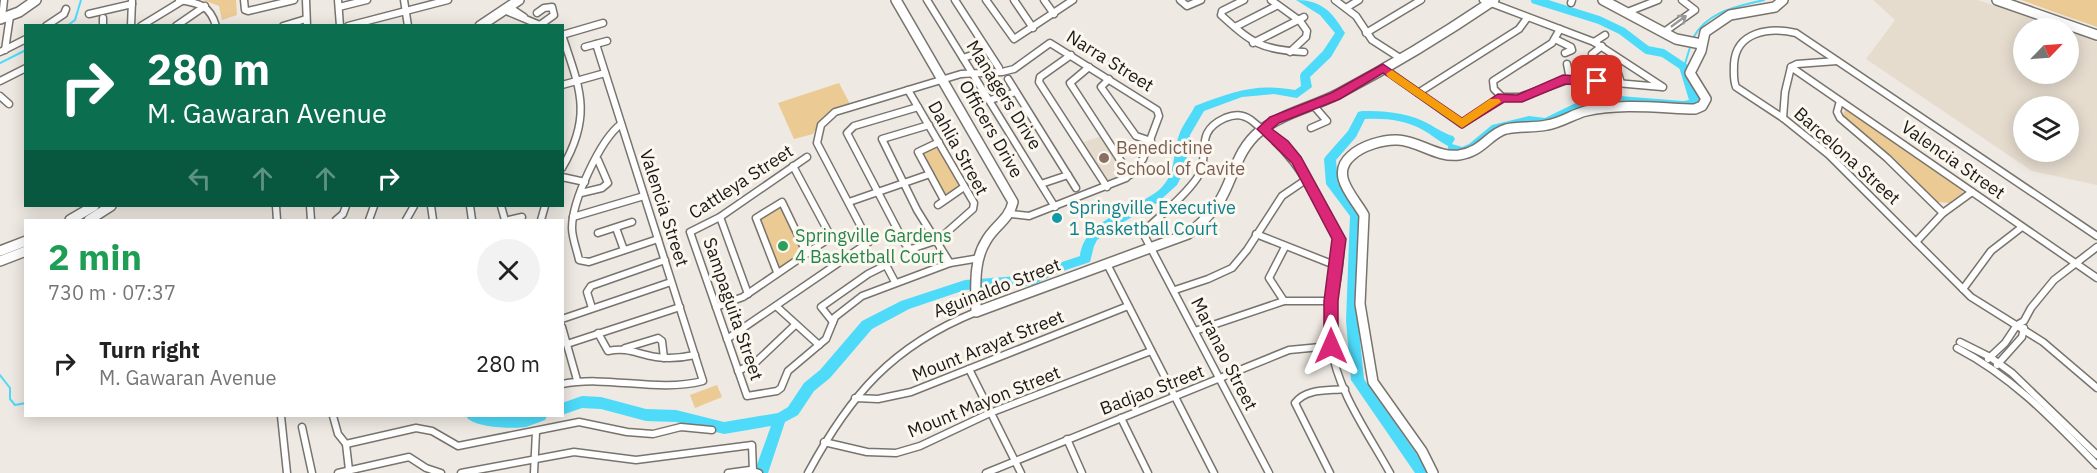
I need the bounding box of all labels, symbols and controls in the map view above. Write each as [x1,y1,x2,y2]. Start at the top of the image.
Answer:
one-way arrow [1671,15,1687,27]
north arrow [2013,18,2079,84]
map controls [2013,18,2079,162]
street label: Narra Street [1062,25,1158,96]
street label: Managers Drive [962,36,1047,154]
text: 280 m [147,42,270,97]
icon: right [48,48,126,126]
pin [1571,55,1622,106]
icon: arrive [1580,64,1613,97]
street label: Officers Drive [954,76,1029,182]
text: M. Gawaran Avenue [147,95,387,130]
street label: Dahlia Street [923,96,994,199]
button: layers [2013,96,2079,162]
street label: Barcelona Street [1789,102,1905,209]
street label: Valencia Street [1897,115,2010,204]
place label: Benedictine School of Cavite [1116,136,1245,180]
street label: Cattleya Street [684,139,797,224]
street label: Valencia Street [635,146,694,269]
marker: Benedictine School of Cavite [1097,151,1111,165]
icon: left [183,162,216,195]
icon: ahead [246,162,279,195]
icon: ahead [309,162,342,195]
icon: right [372,162,405,195]
place label: Springville Executive 1 Basketball Court [1069,196,1236,240]
marker: Springville Executive 1 Basketball Court [1050,211,1064,225]
place label: Springville Gardens 4 Basketball Court [795,224,952,268]
text: 2 min [48,233,142,280]
street label: Sampaguita Street [698,234,769,383]
button: close [477,239,540,302]
marker: Springville Gardens 4 Basketball Court [776,239,790,253]
street label: Aguinaldo Street [930,253,1064,322]
text: 730 m · 07:37 [48,279,176,306]
street label: Maranao Street [1186,293,1263,414]
street label: Mount Arayat Street [909,305,1067,386]
position arrow [1299,314,1363,378]
text: Turn right [99,335,200,364]
icon: right [48,347,81,380]
text: 280 m [476,349,540,378]
street label: Badjao Street [1097,359,1207,420]
street label: Mount Mayon Street [904,360,1064,443]
text: M. Gawaran Avenue [99,364,277,391]

